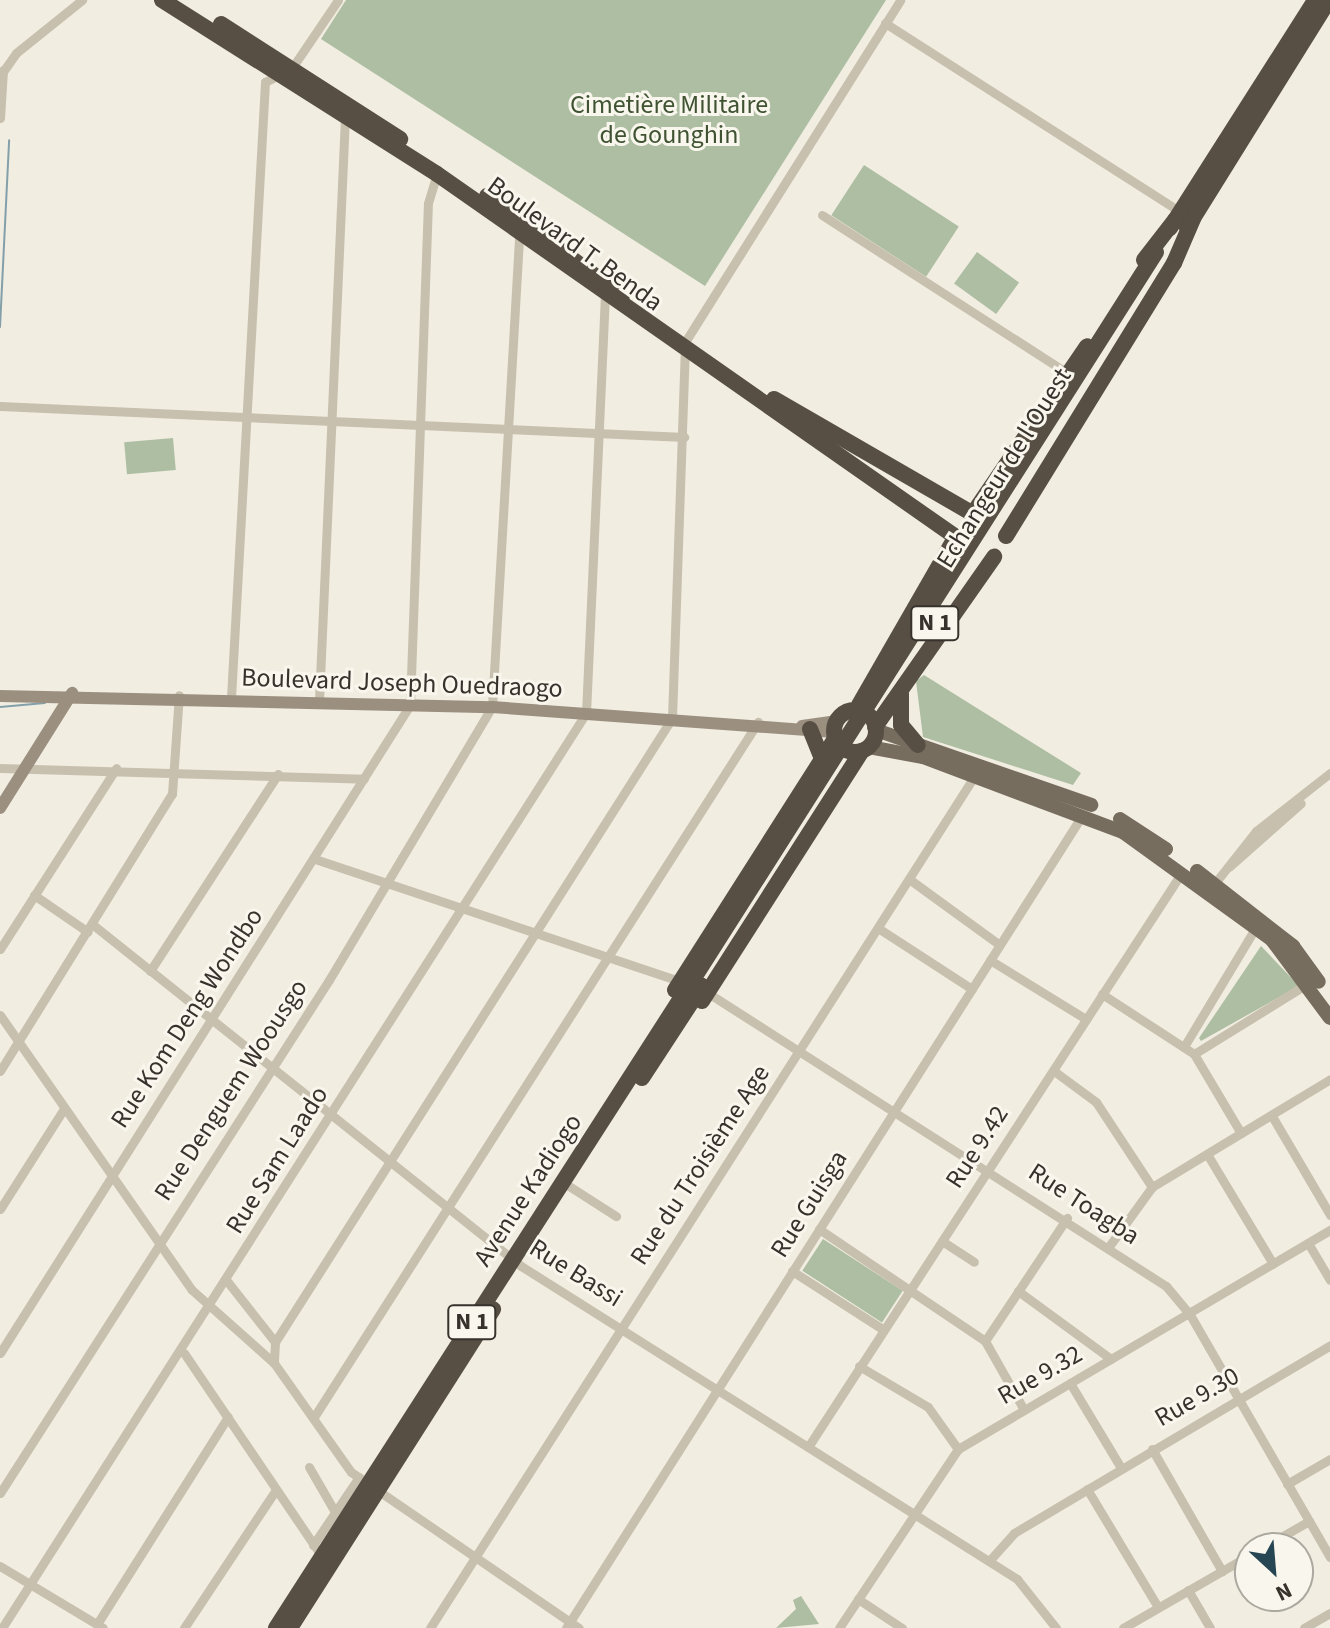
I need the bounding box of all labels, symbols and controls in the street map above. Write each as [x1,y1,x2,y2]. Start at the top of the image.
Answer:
park label: Cimetière Militaire de Gounghin [570,89,768,150]
street label: Boulevard T. Benda [481,170,669,318]
street label: Echangeur de l'Ouest [930,362,1078,574]
road number: N 1 [909,603,961,643]
street label: Boulevard Joseph Ouedraogo [241,662,563,704]
street label: Rue Kom Deng Wondbo [104,902,270,1134]
street label: Rue Denguem Woousgo [148,974,314,1206]
street label: Rue du Troisième Age [624,1059,776,1271]
street label: Rue Sam Laado [219,1080,335,1240]
street label: Rue 9.42 [939,1100,1015,1194]
street label: Avenue Kadiogo [467,1108,589,1272]
street label: Rue Guisga [764,1145,854,1263]
street label: Rue Toagba [1023,1157,1145,1251]
street label: Rue Bassi [524,1232,628,1314]
road number: N 1 [446,1302,498,1342]
street label: Rue 9.32 [992,1338,1088,1412]
street label: Rue 9.30 [1149,1360,1245,1434]
north arrow [1234,1532,1314,1612]
text: N [1270,1574,1297,1609]

